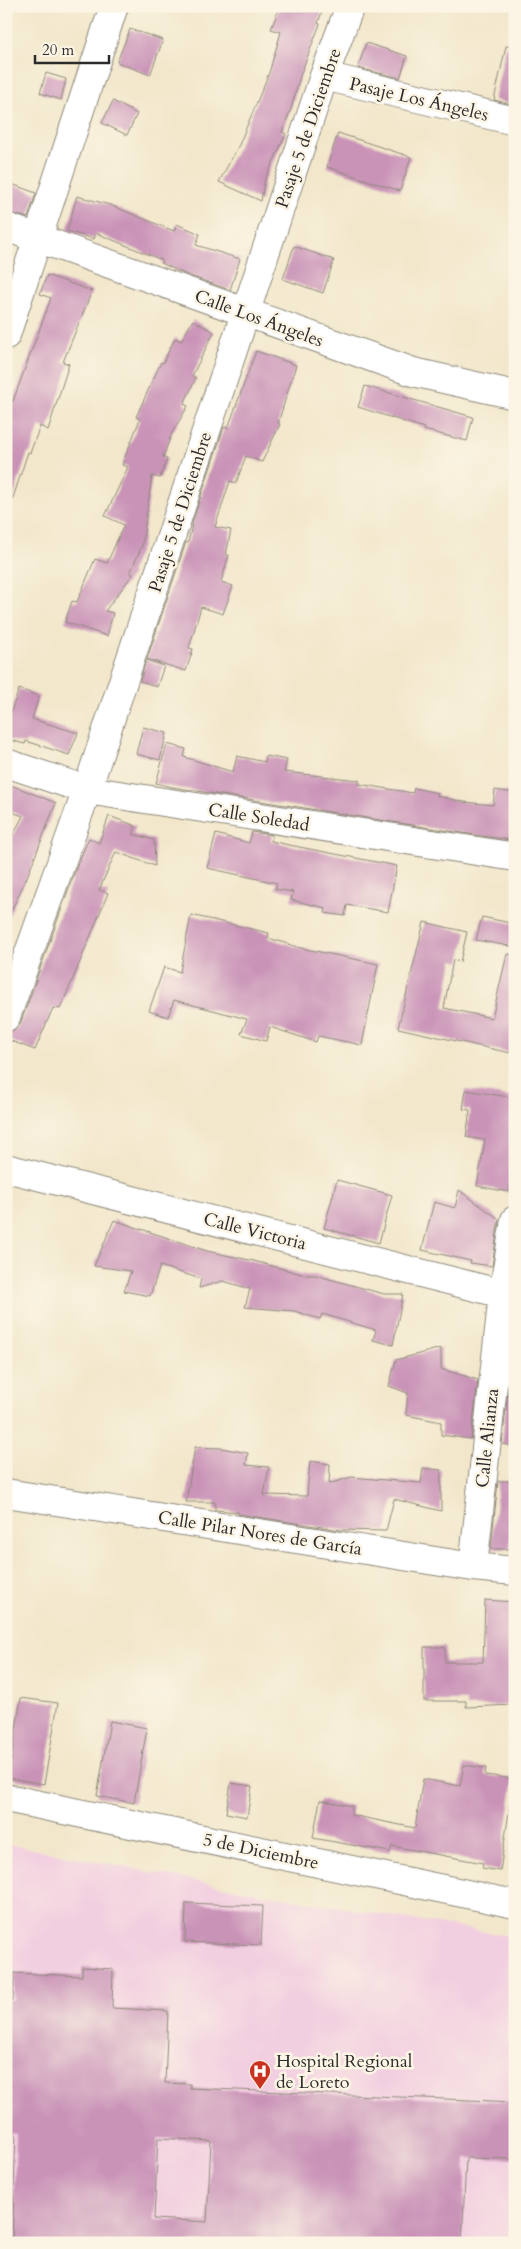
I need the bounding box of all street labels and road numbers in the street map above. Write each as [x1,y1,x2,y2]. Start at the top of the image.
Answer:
street label: Pasaje 5 de Diciembre [269,45,348,212]
street label: Pasaje Los Ángeles [347,71,491,128]
street label: Calle Los Ángeles [191,284,327,353]
street label: Pasaje 5 de Diciembre [143,429,218,596]
street label: Calle Soledad [207,797,312,838]
street label: Calle Victoria [201,1207,309,1256]
street label: Calle Alianza [470,1387,505,1489]
street label: Calle Pilar Nores de García [156,1505,364,1562]
street label: 5 de Diciembre [201,1827,321,1876]

